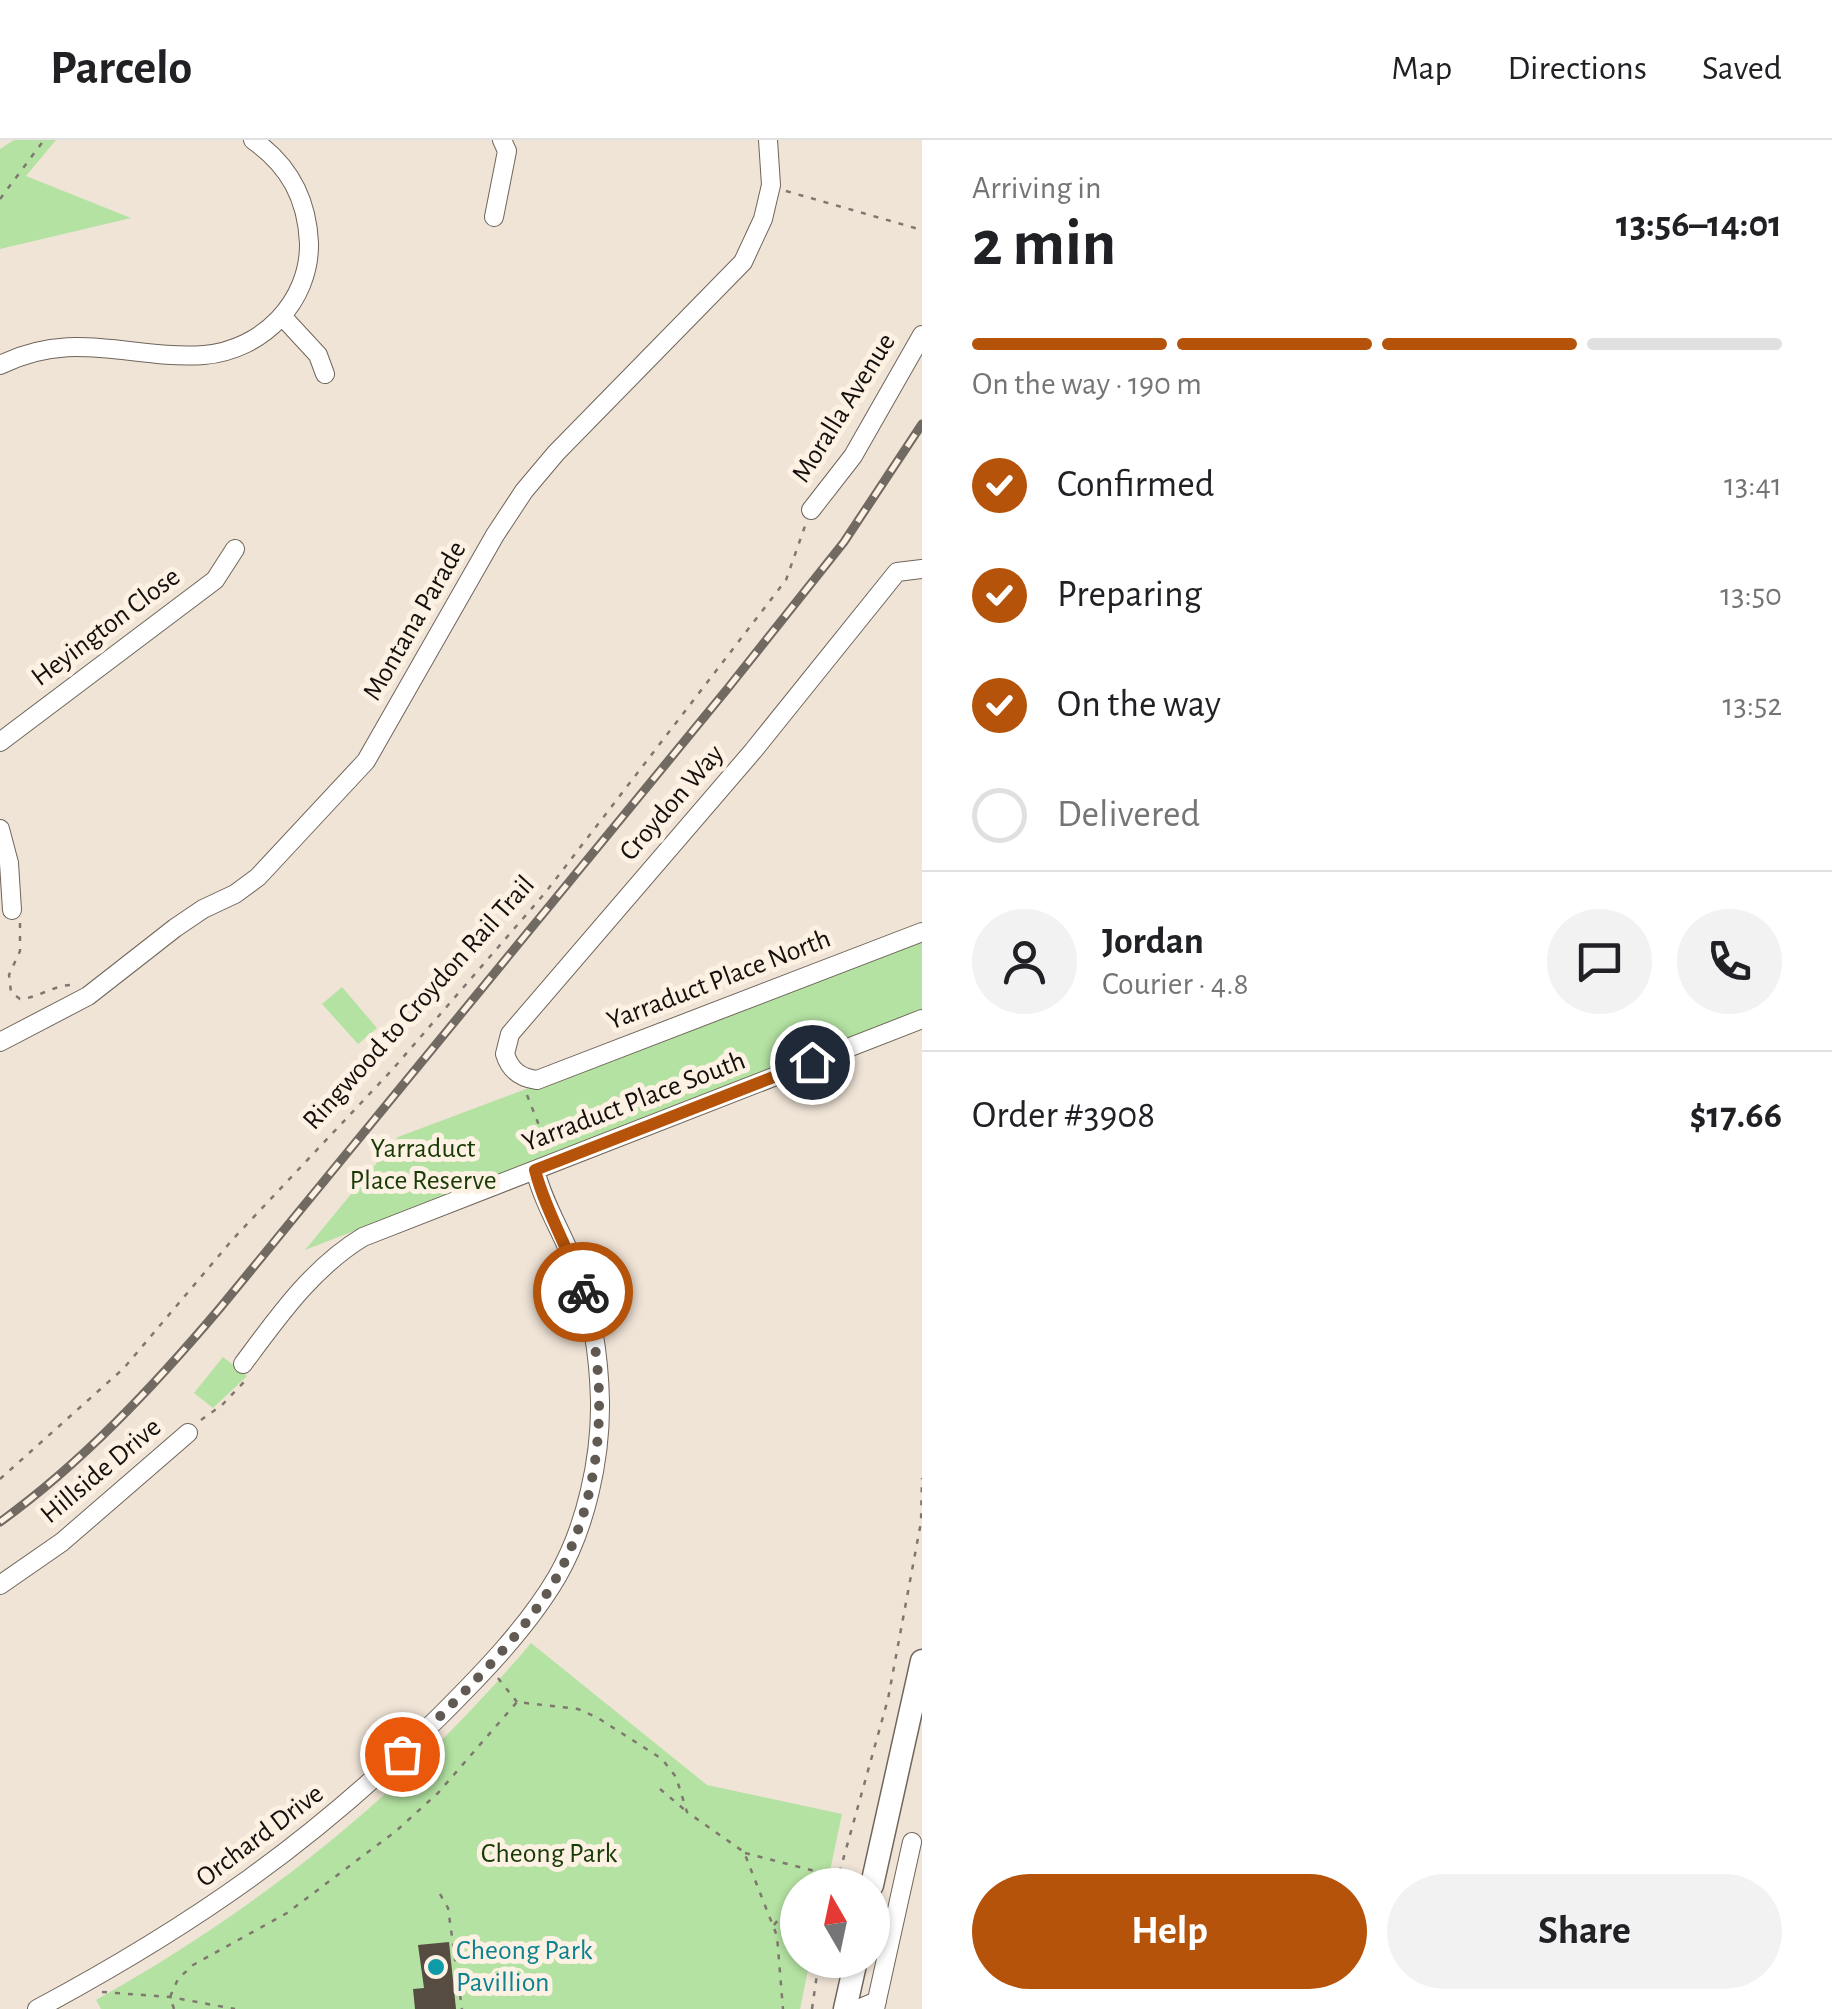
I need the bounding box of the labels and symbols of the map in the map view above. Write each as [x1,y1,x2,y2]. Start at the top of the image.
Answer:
street label: Moralla Avenue [787,329,901,487]
street label: Montana Parade [358,537,472,705]
street label: Heyington Close [27,562,185,692]
street label: Croydon Way [615,740,730,866]
street label: Ringwood to Croydon Rail Trail [298,871,540,1135]
street label: Yarraduct Place North [603,925,835,1035]
pin [770,1020,855,1105]
street label: Yarraduct Place South [519,1047,749,1157]
park label: Yarraduct Place Reserve [349,1135,497,1195]
courier [533,1242,633,1342]
street label: Hillside Drive [36,1413,166,1529]
pin [360,1712,445,1797]
street label: Orchard Drive [191,1779,329,1893]
park label: Cheong Park [481,1840,617,1868]
north arrow [780,1868,890,1978]
place label: Cheong Park Pavillion [456,1937,593,1997]
marker: Cheong Park Pavillion [425,1956,447,1978]

